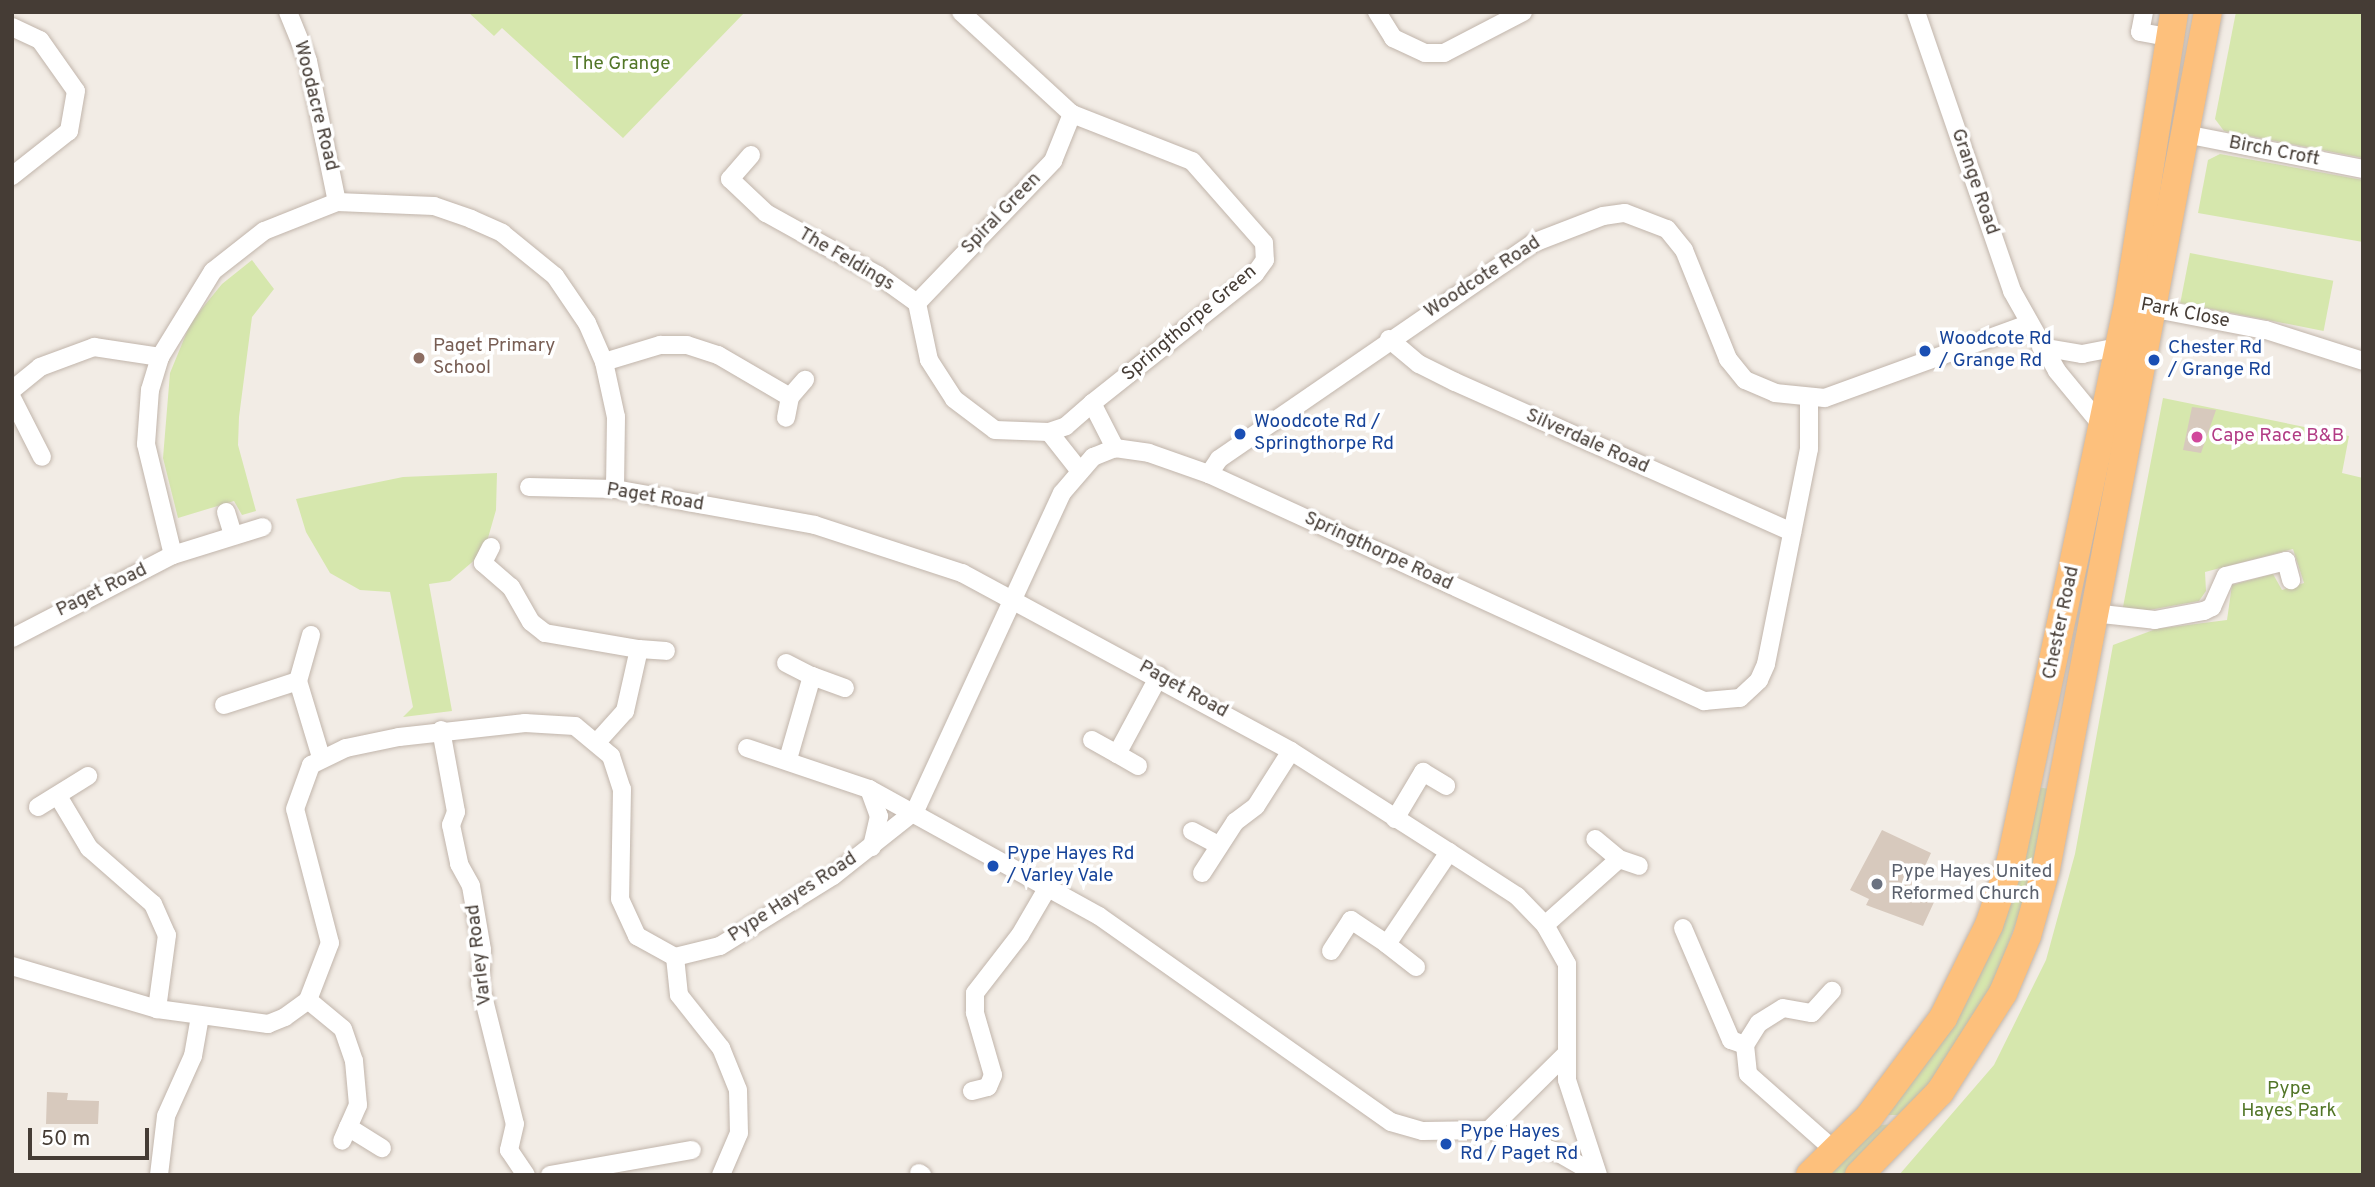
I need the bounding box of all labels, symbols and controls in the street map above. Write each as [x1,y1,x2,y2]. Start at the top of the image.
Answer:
street label: Woodacre Road [288,38,342,174]
park label: The Grange [572,54,670,76]
street label: Grange Road [1945,126,2003,238]
street label: Birch Croft [2227,132,2321,172]
street label: Spiral Green [957,168,1047,260]
street label: The Feldings [794,223,898,297]
street label: Woodcote Road [1421,232,1545,324]
street label: Springthorpe Green [1118,261,1262,387]
street label: Park Close [2139,294,2231,334]
place label: Woodcote Rd / Grange Rd [1939,329,2052,373]
place label: Paget Primary School [433,336,555,380]
place label: Chester Rd / Grange Rd [2168,338,2271,382]
marker: Woodcote Rd / Grange Rd [1917,343,1933,359]
marker: Paget Primary School [411,350,427,366]
marker: Chester Rd / Grange Rd [2146,352,2162,368]
street label: Silverdale Road [1522,405,1652,479]
place label: Woodcote Rd / Springthorpe Rd [1254,412,1394,456]
marker: Woodcote Rd / Springthorpe Rd [1232,426,1248,442]
place label: Cape Race B&B [2211,426,2344,448]
marker: Cape Race B&B [2189,429,2205,445]
street label: Paget Road [605,479,705,517]
street label: Springthorpe Road [1300,508,1456,596]
street label: Paget Road [53,559,151,623]
street label: Chester Road [2039,564,2085,682]
street label: Paget Road [1135,656,1231,724]
place label: Pype Hayes Rd / Varley Vale [1007,844,1134,888]
street label: Pype Hayes Road [724,848,862,948]
marker: Pype Hayes Rd / Varley Vale [985,858,1001,874]
place label: Pype Hayes United Reformed Church [1891,862,2052,906]
marker: Pype Hayes United Reformed Church [1869,876,1885,892]
street label: Varley Road [462,903,498,1007]
park label: Pype Hayes Park [2241,1079,2337,1123]
scale bar [32,1114,152,1158]
place label: Pype Hayes Rd / Paget Rd [1460,1122,1578,1166]
text: 50 m [41,1126,90,1153]
marker: Pype Hayes Rd / Paget Rd [1438,1136,1454,1152]

